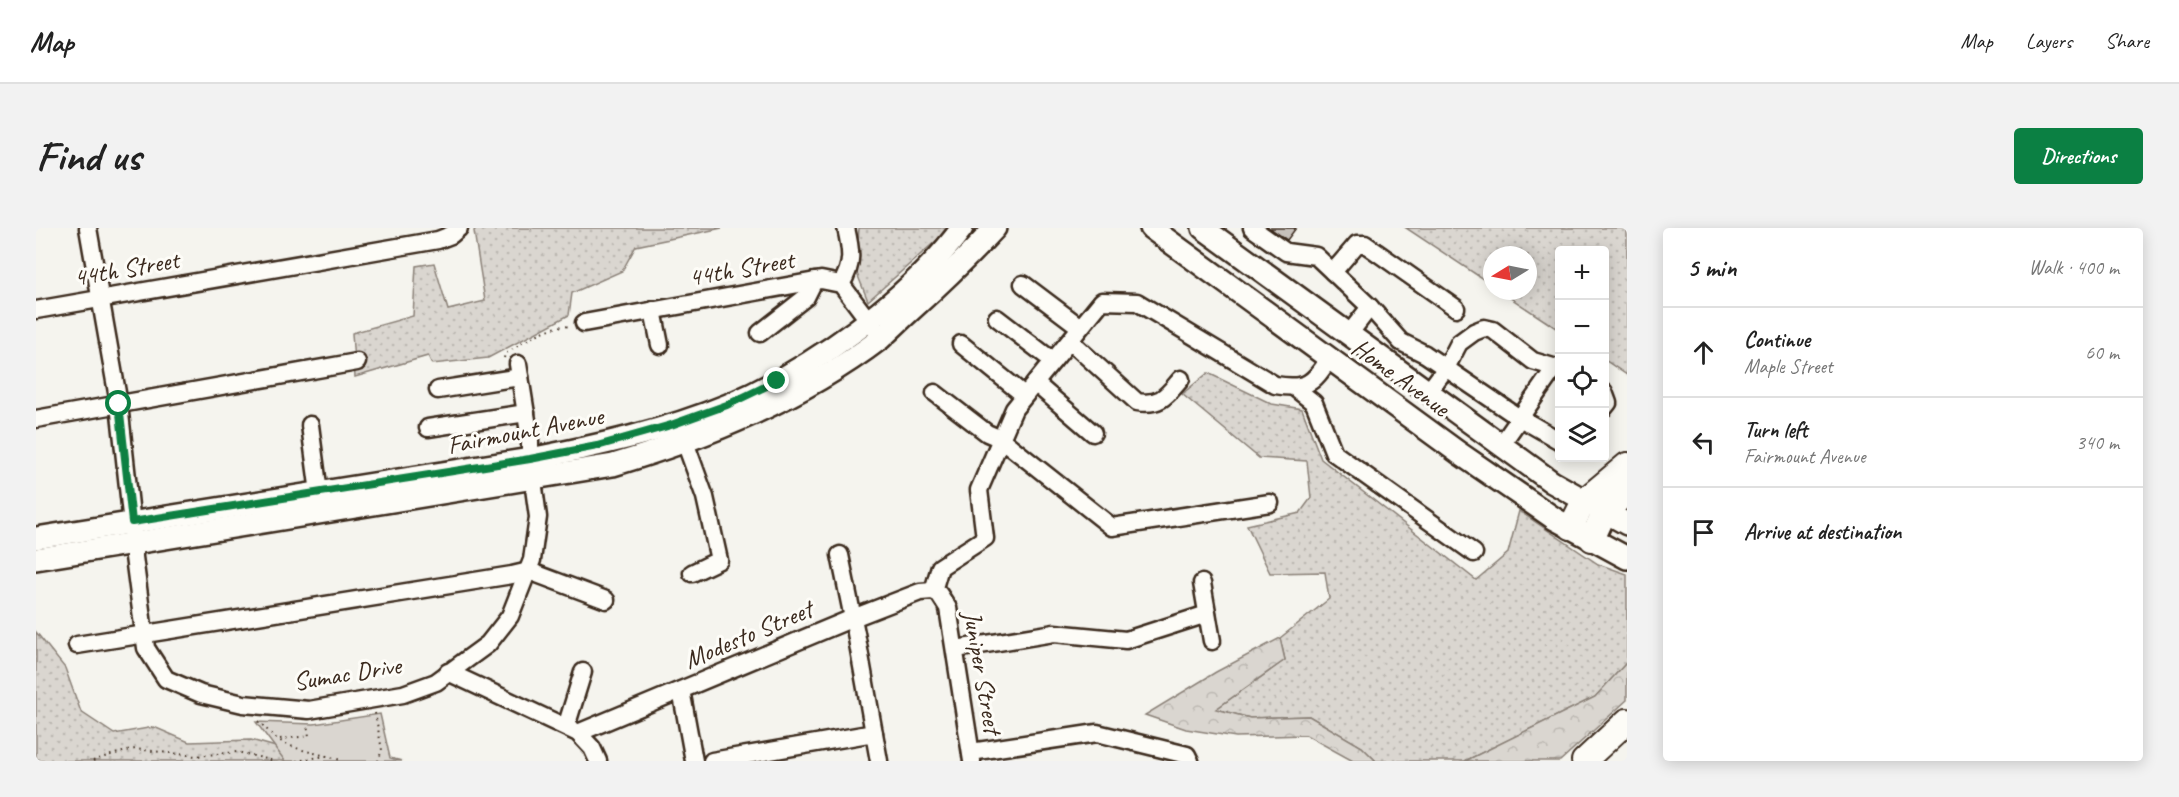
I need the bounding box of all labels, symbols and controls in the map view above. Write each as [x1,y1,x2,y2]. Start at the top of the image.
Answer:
text: Map [30,24,73,59]
text: Map [1960,28,1993,54]
text: Layers [2026,28,2072,54]
text: Share [2105,28,2149,54]
button: Directions [2014,128,2143,184]
text: Find us [36,130,141,183]
street label: 44th Street [71,243,184,294]
street label: 44th Street [686,243,799,294]
north arrow [1483,246,1537,300]
map controls [1555,246,1609,462]
button: + [1555,246,1609,300]
text: 5 min [1687,251,1736,284]
text: Walk · 400 m [2029,255,2119,280]
button: − [1555,300,1609,354]
text: Continue [1744,326,1810,354]
street label: Home Avenue [1345,331,1457,425]
icon: ahead [1687,336,1720,369]
text: 60 m [2085,340,2119,365]
button: locate [1555,354,1609,408]
text: Maple Street [1744,354,1833,379]
route end [763,367,789,393]
route start [105,390,131,416]
street label: Fairmount Avenue [444,399,608,462]
button: layers [1555,408,1609,462]
text: Turn left [1744,416,1808,444]
icon: left [1687,426,1720,459]
text: 340 m [2076,430,2119,455]
text: Fairmount Avenue [1744,444,1865,469]
icon: arrive [1687,516,1720,549]
text: Arrive at destination [1744,518,1901,546]
street label: Modesto Street [679,591,820,676]
street label: Juniper Street [955,606,1010,739]
street label: Sumac Drive [291,648,406,698]

